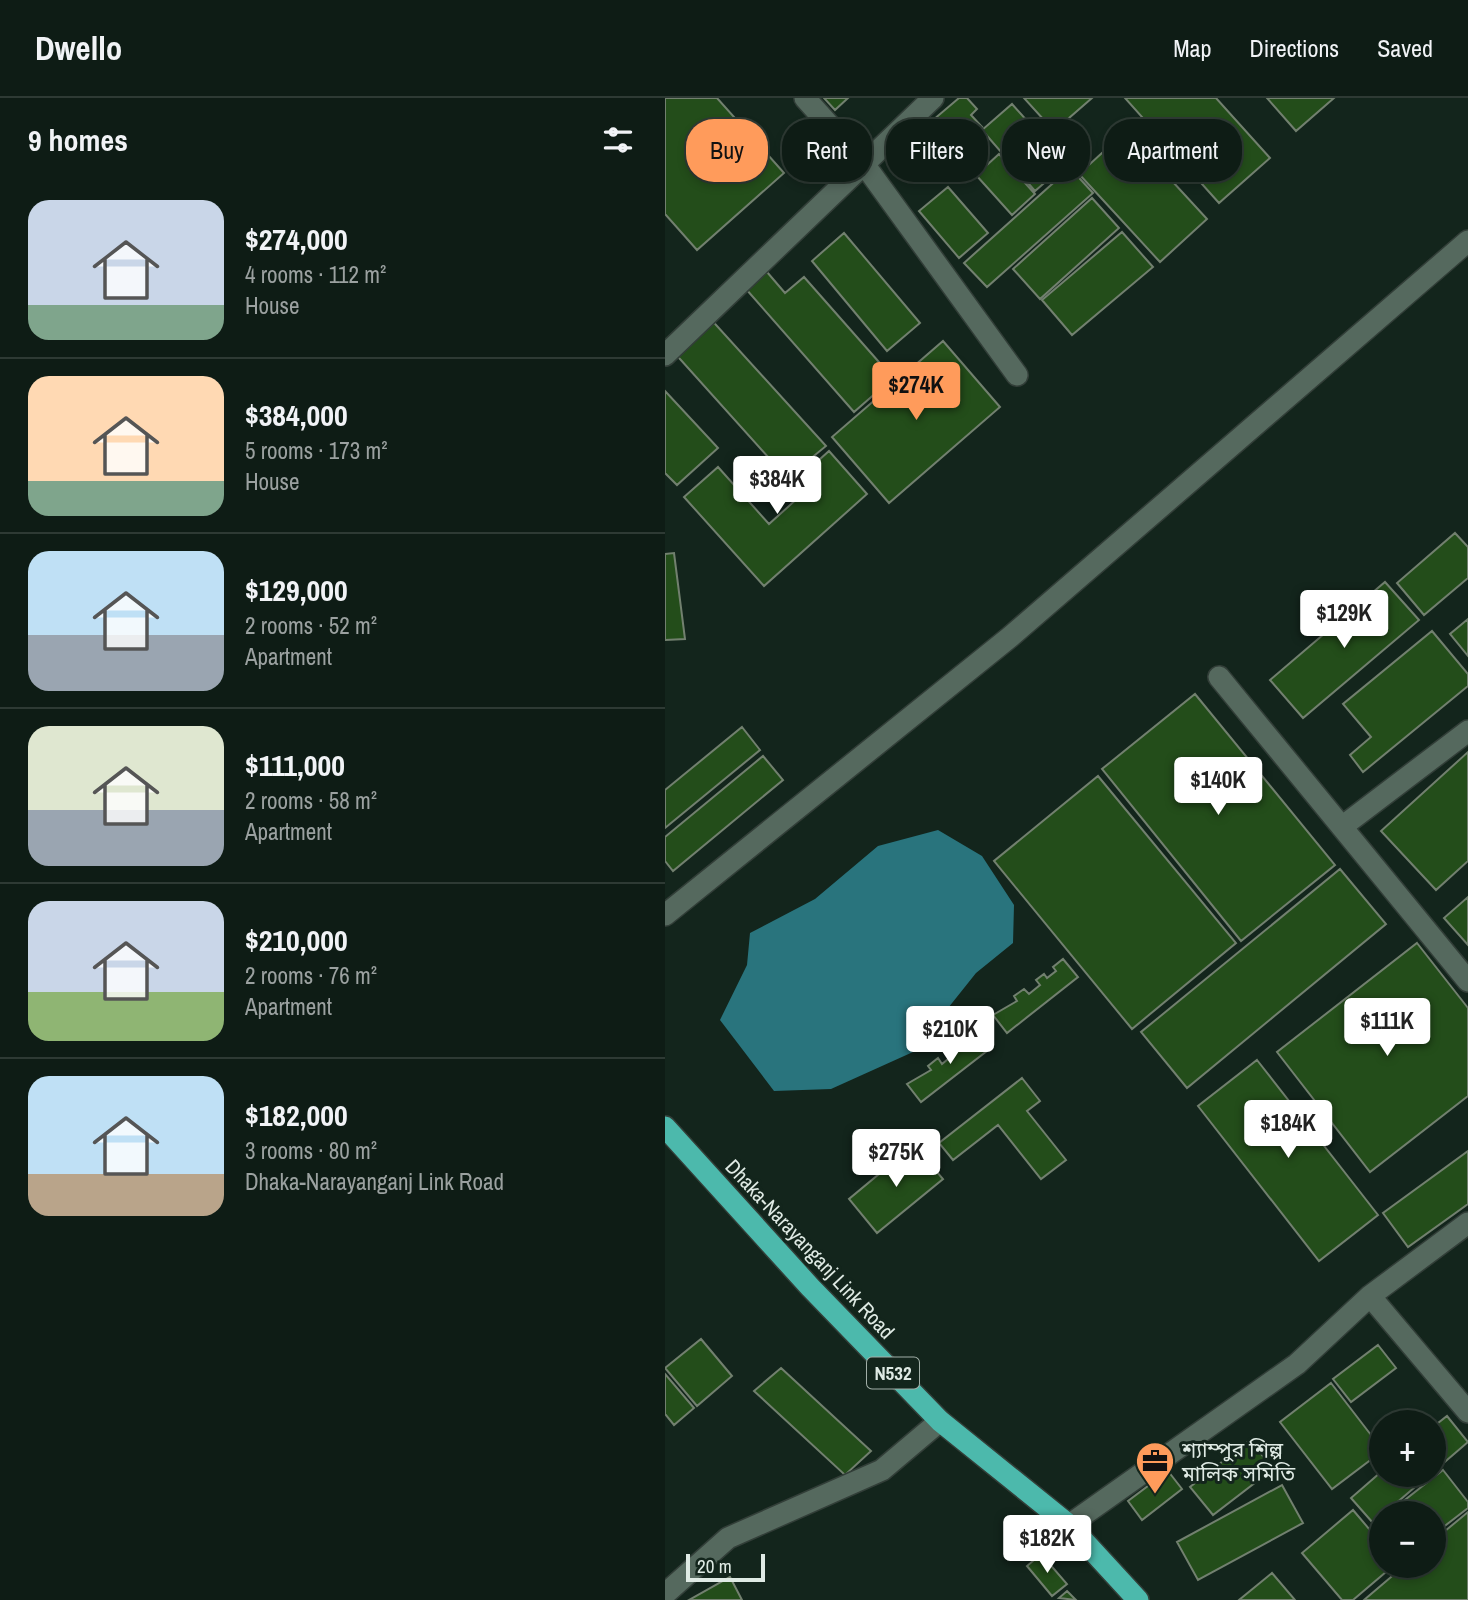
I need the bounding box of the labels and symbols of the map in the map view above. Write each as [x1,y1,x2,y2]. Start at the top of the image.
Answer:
pin: $274K [867,362,965,422]
pin: $384K [728,456,826,516]
pin: $129K [1295,590,1393,650]
pin: $140K [1169,758,1267,817]
pin: $111K [1338,998,1436,1058]
pin: $210K [901,1006,999,1066]
pin: $184K [1239,1100,1337,1160]
pin: $275K [847,1130,945,1189]
street label: Dhaka-Narayanganj Link Road [719,1153,901,1345]
road number: N532 [867,1358,919,1388]
place label: শ্যাম্পুর শিল্প মালিক সমিতি [1181,1435,1296,1488]
office icon: শ্যাম্পুর শিল্প মালিক সমিতি [1134,1440,1176,1495]
pin: $182K [998,1516,1096,1575]
scale bar [686,1551,765,1583]

